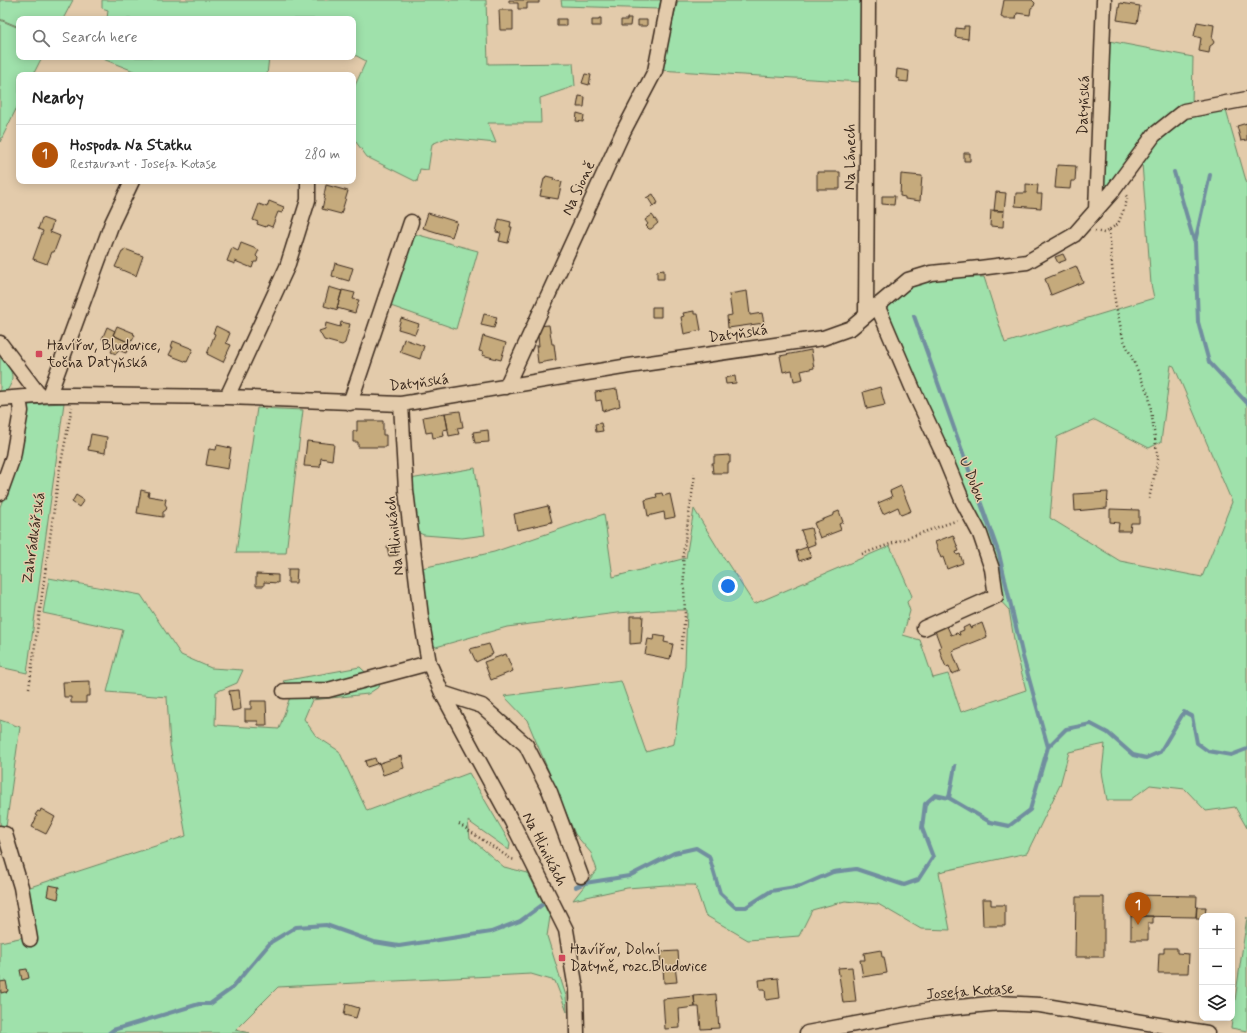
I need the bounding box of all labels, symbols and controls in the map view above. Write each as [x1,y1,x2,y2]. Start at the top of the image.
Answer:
search box [16,16,356,60]
icon: search [30,27,52,49]
text: Search here [62,28,138,48]
street label: Datyňská [1073,75,1095,135]
text: Nearby [32,87,84,109]
street label: Na Lánech [841,124,861,190]
text: Hospoda Na Statku [70,136,192,156]
text: 1 [42,146,48,163]
text: 280 m [305,146,340,163]
text: Restaurant · Josefa Kotase [70,156,217,173]
street label: Na Sioně [558,158,600,219]
street label: Datyňská [707,320,769,348]
place label: Havířov, Bludovice, točna Datyňská [46,336,161,373]
marker: Havířov, Bludovice, točna Datyňská [34,349,44,359]
street label: Datyňská [388,369,450,397]
street label: U Dubu [954,454,990,505]
street label: Zahrádkářská [18,491,50,585]
street label: Na Hlinikách [381,495,409,577]
your location [718,576,738,596]
street label: Na Hlinikách [517,809,571,890]
pin: 1 [1125,892,1151,925]
map controls [1199,913,1235,1021]
button: + [1199,913,1235,949]
place label: Havířov, Dolní Datyně, rozc.Bludovice [570,940,708,977]
button: − [1199,949,1235,985]
marker: Havířov, Dolní Datyně, rozc.Bludovice [557,953,567,963]
street label: Josefa Kotase [925,979,1015,1005]
button: layers [1199,985,1235,1021]

